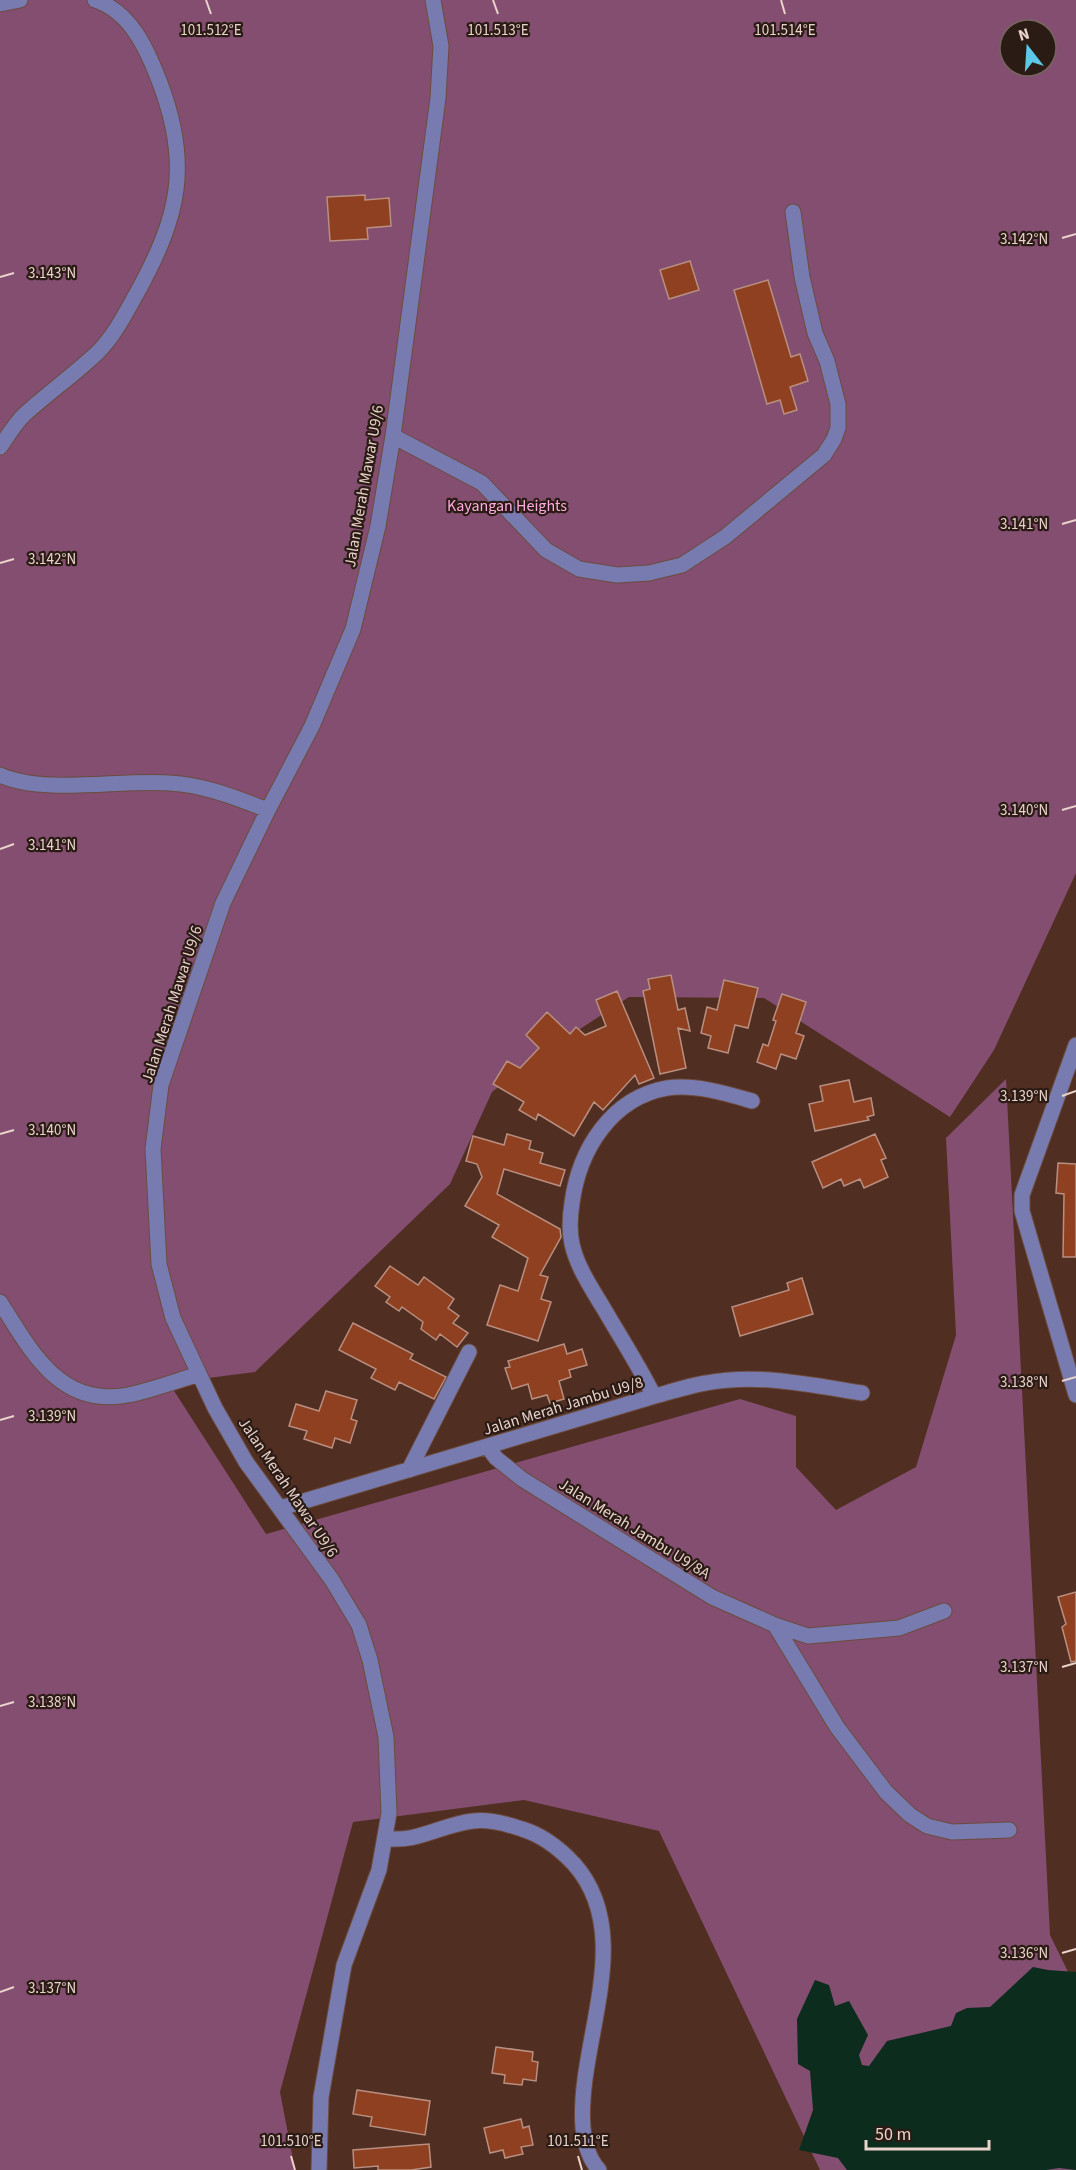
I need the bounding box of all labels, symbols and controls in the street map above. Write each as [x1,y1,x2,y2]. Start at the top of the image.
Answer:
north arrow [998,18,1058,78]
text: 101.512°E [180,20,242,41]
text: 101.513°E [467,20,529,41]
text: 101.514°E [754,20,816,41]
text: N [1016,23,1032,47]
text: 3.142°N [1000,229,1048,250]
text: 3.143°N [28,263,76,284]
street label: Jalan Merah Mawar U9/6 [339,403,389,569]
park label: Kayangan Heights [447,495,567,517]
text: 3.141°N [1000,514,1048,535]
text: 3.142°N [28,549,76,570]
text: 3.140°N [1000,800,1048,821]
text: 3.141°N [28,835,76,856]
street label: Jalan Merah Mawar U9/6 [136,923,208,1086]
text: 3.139°N [1000,1086,1048,1107]
text: 3.140°N [28,1120,76,1141]
street label: Jalan Merah Jambu U9/8 [481,1371,646,1441]
text: 3.138°N [1000,1372,1048,1393]
text: 3.139°N [28,1406,76,1427]
street label: Jalan Merah Mawar U9/6 [233,1413,343,1562]
street label: Jalan Merah Jambu U9/8A [555,1473,715,1585]
text: 3.137°N [1000,1657,1048,1678]
text: 3.138°N [28,1692,76,1713]
text: 3.136°N [1000,1943,1048,1964]
text: 3.137°N [28,1978,76,1999]
scale bar [866,2113,989,2151]
text: 50 m [875,2122,911,2147]
text: 101.510°E [260,2131,322,2152]
text: 101.511°E [547,2131,609,2152]

